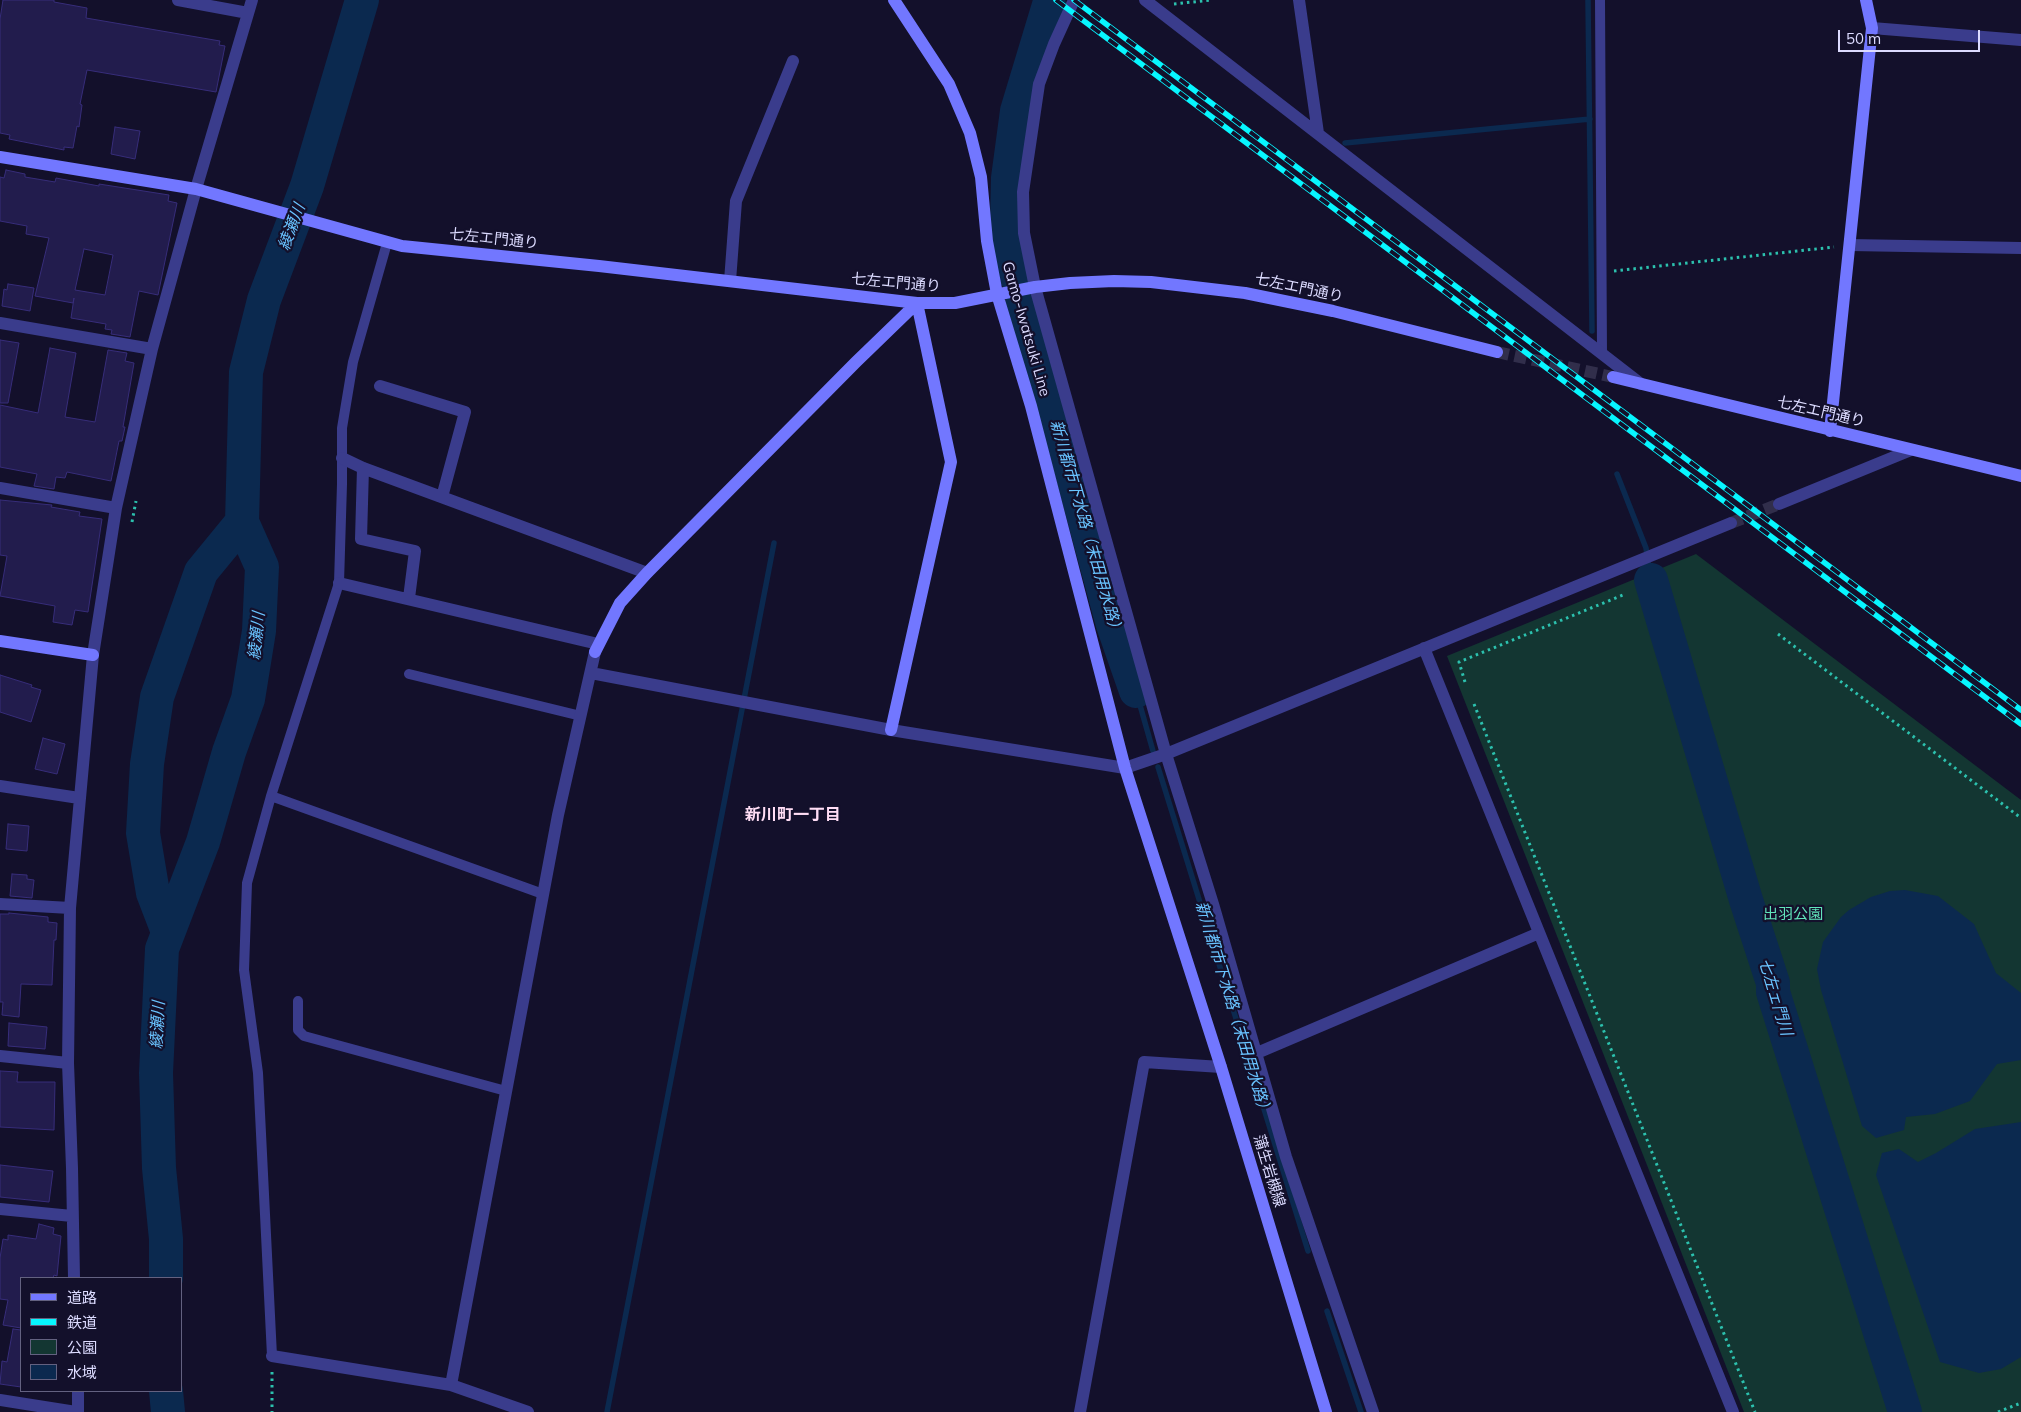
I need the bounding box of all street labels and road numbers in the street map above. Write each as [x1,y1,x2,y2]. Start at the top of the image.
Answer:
street label: 七左エ門通り [448,225,540,253]
street label: Gamo-Iwatsuki Line [998,260,1054,398]
street label: 七左エ門通り [850,270,942,296]
street label: 七左エ門通り [1253,270,1345,306]
street label: 七左エ門通り [1775,393,1867,431]
street label: 蒲生岩槻線 [1249,1133,1289,1209]

